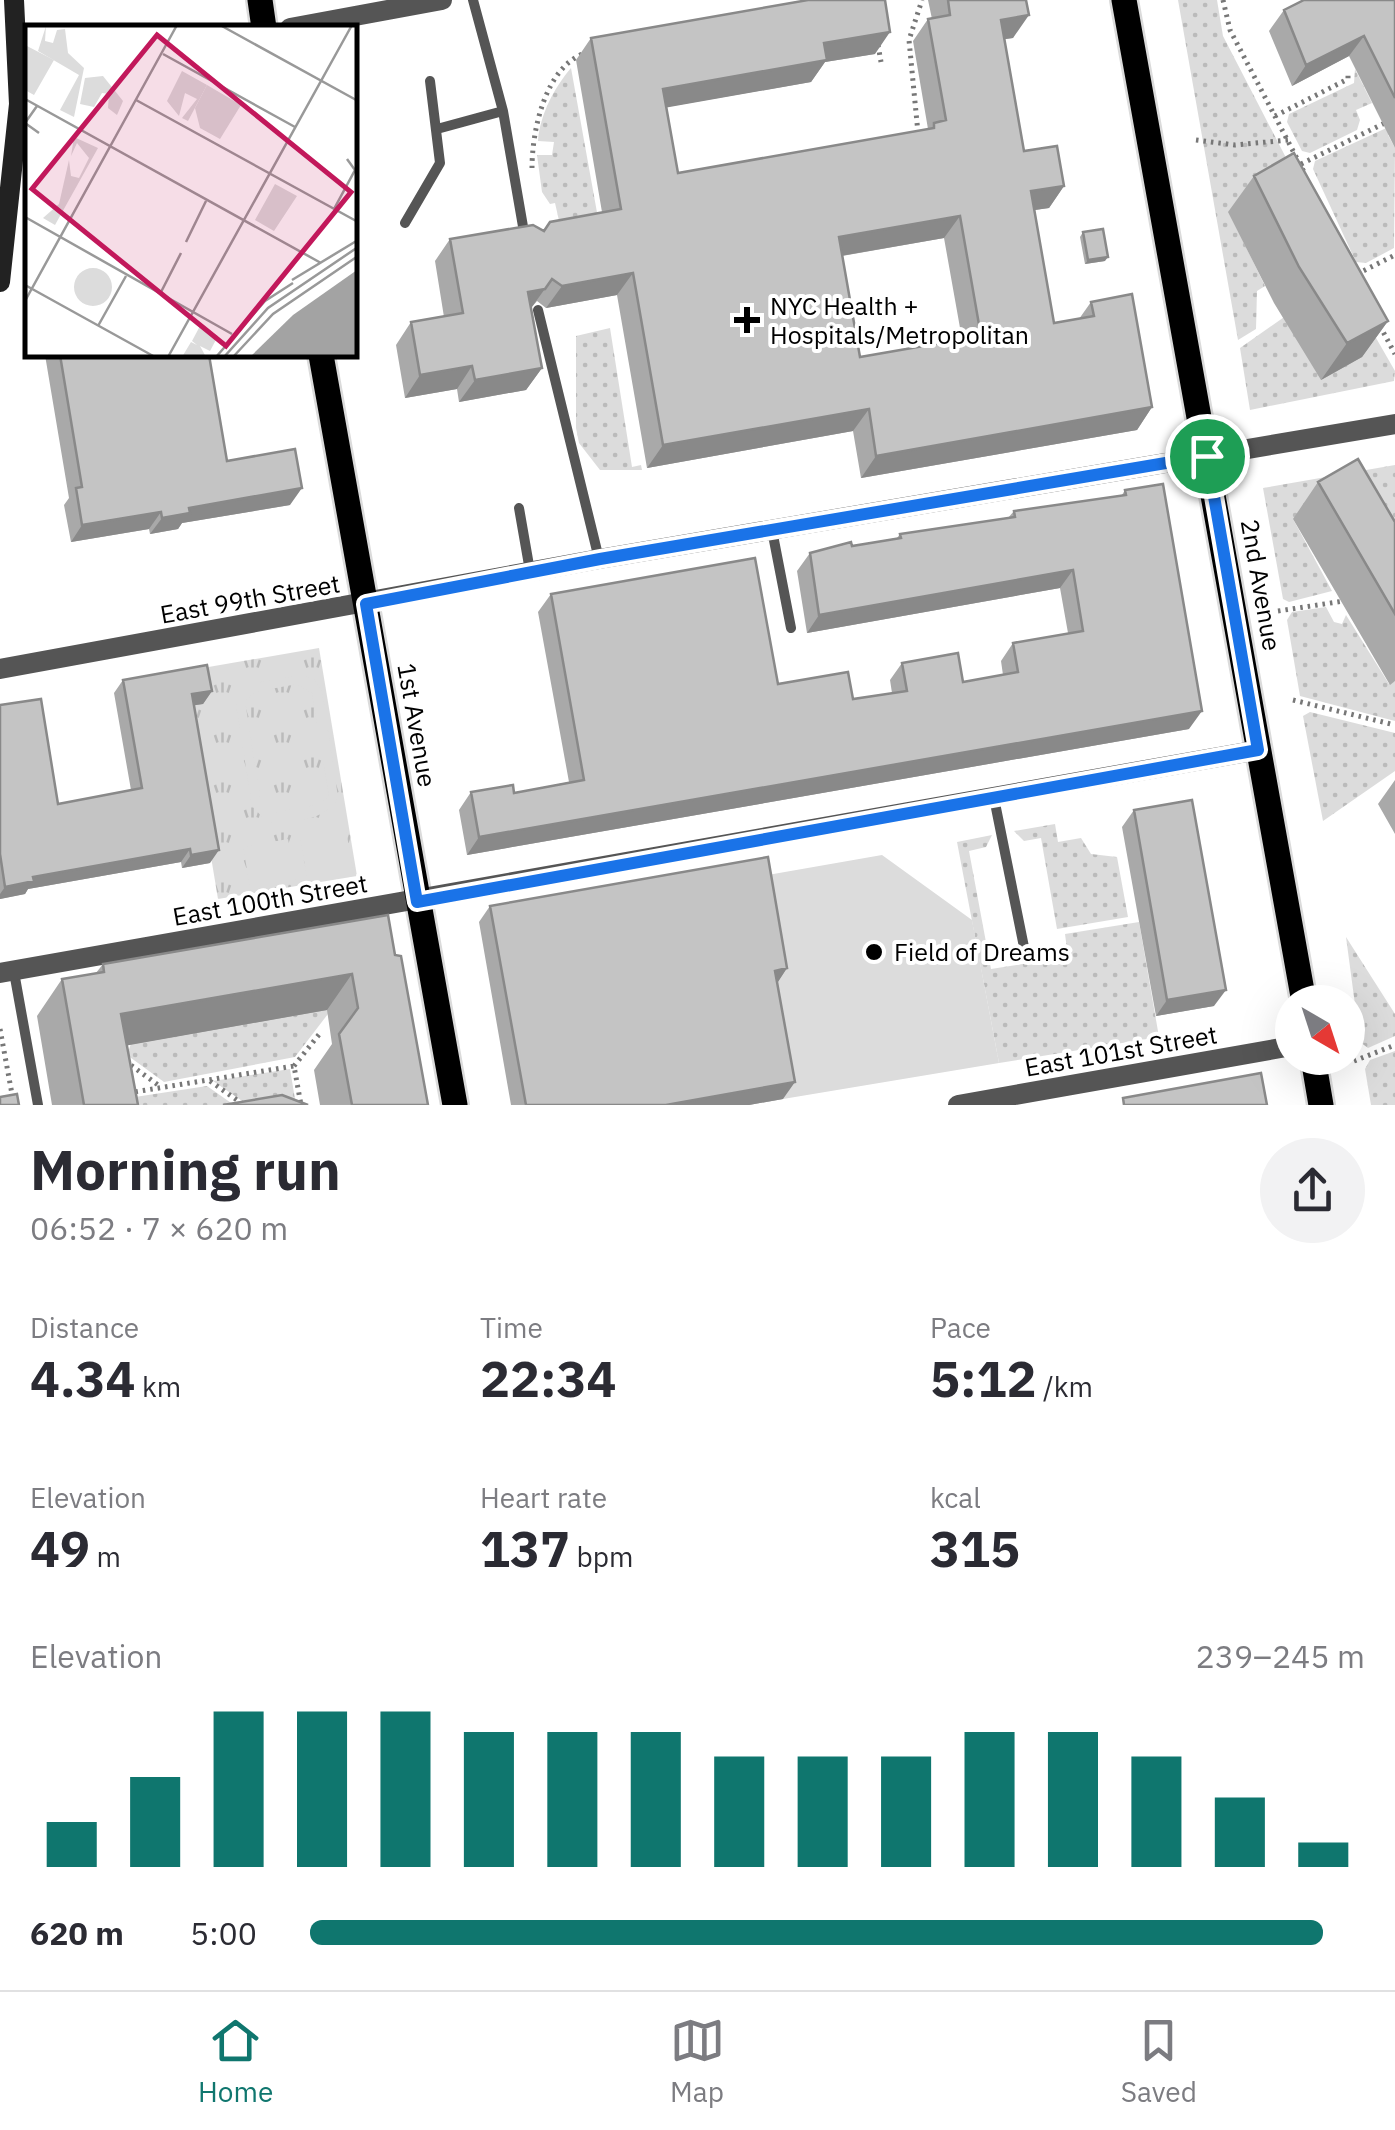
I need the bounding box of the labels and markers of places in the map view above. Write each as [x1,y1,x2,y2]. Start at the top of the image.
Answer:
place label: NYC Health + Hospitals/Metropolitan [770,289,1029,351]
marker: NYC Health + Hospitals/Metropolitan [734,307,760,333]
pin [1165,414,1250,499]
place label: Field of Dreams [894,935,1070,968]
marker: Field of Dreams [863,941,885,963]

